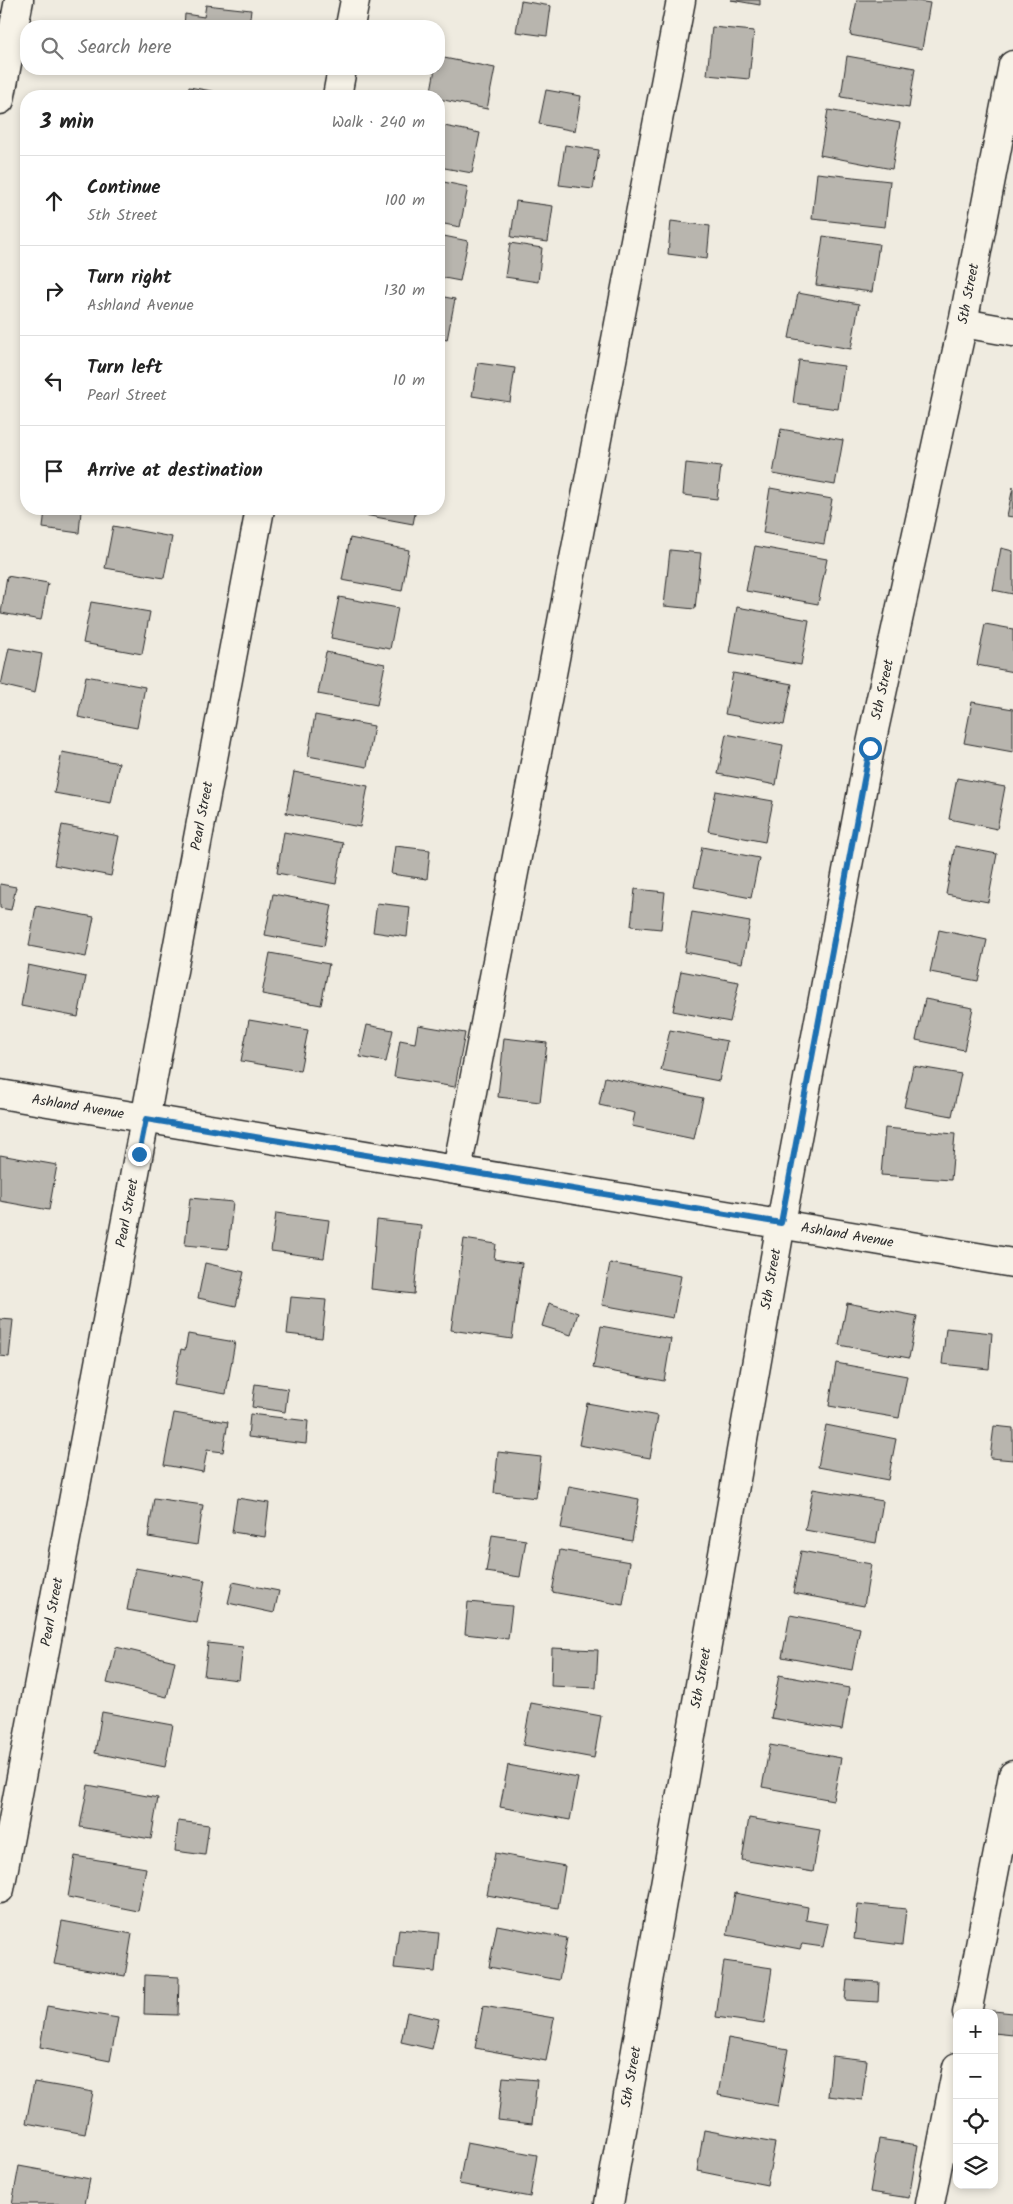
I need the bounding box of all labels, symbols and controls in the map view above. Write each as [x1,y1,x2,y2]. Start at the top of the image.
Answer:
search box [20,20,445,75]
text: Search here [78,33,172,63]
icon: search [38,34,66,62]
text: 3 min [40,106,94,139]
text: Walk · 240 m [332,110,425,135]
text: Continue [87,173,160,203]
icon: ahead [40,187,68,215]
text: 100 m [385,188,425,213]
text: 5th Street [87,203,157,228]
street label: 5th Street [952,261,985,326]
text: Turn right [87,263,172,293]
icon: right [40,277,68,305]
text: 130 m [384,278,425,303]
text: Ashland Avenue [87,293,194,318]
text: Turn left [87,353,162,383]
icon: left [40,367,68,395]
text: 10 m [393,368,425,393]
text: Pearl Street [87,383,167,408]
text: Arrive at destination [87,456,263,486]
icon: arrive [40,457,68,485]
street label: 5th Street [865,657,900,722]
route start [859,737,882,760]
street label: Pearl Street [185,779,220,852]
street label: Ashland Avenue [30,1088,126,1126]
route end [128,1143,151,1166]
street label: Pearl Street [110,1176,145,1249]
street label: Ashland Avenue [799,1217,896,1254]
street label: 5th Street [755,1246,787,1311]
street label: Pearl Street [35,1575,70,1648]
street label: 5th Street [685,1645,717,1710]
map controls [953,2009,998,2189]
button: + [953,2009,998,2054]
street label: 5th Street [615,2044,648,2109]
button: − [953,2054,998,2099]
button: locate [953,2099,998,2144]
button: layers [953,2144,998,2189]

